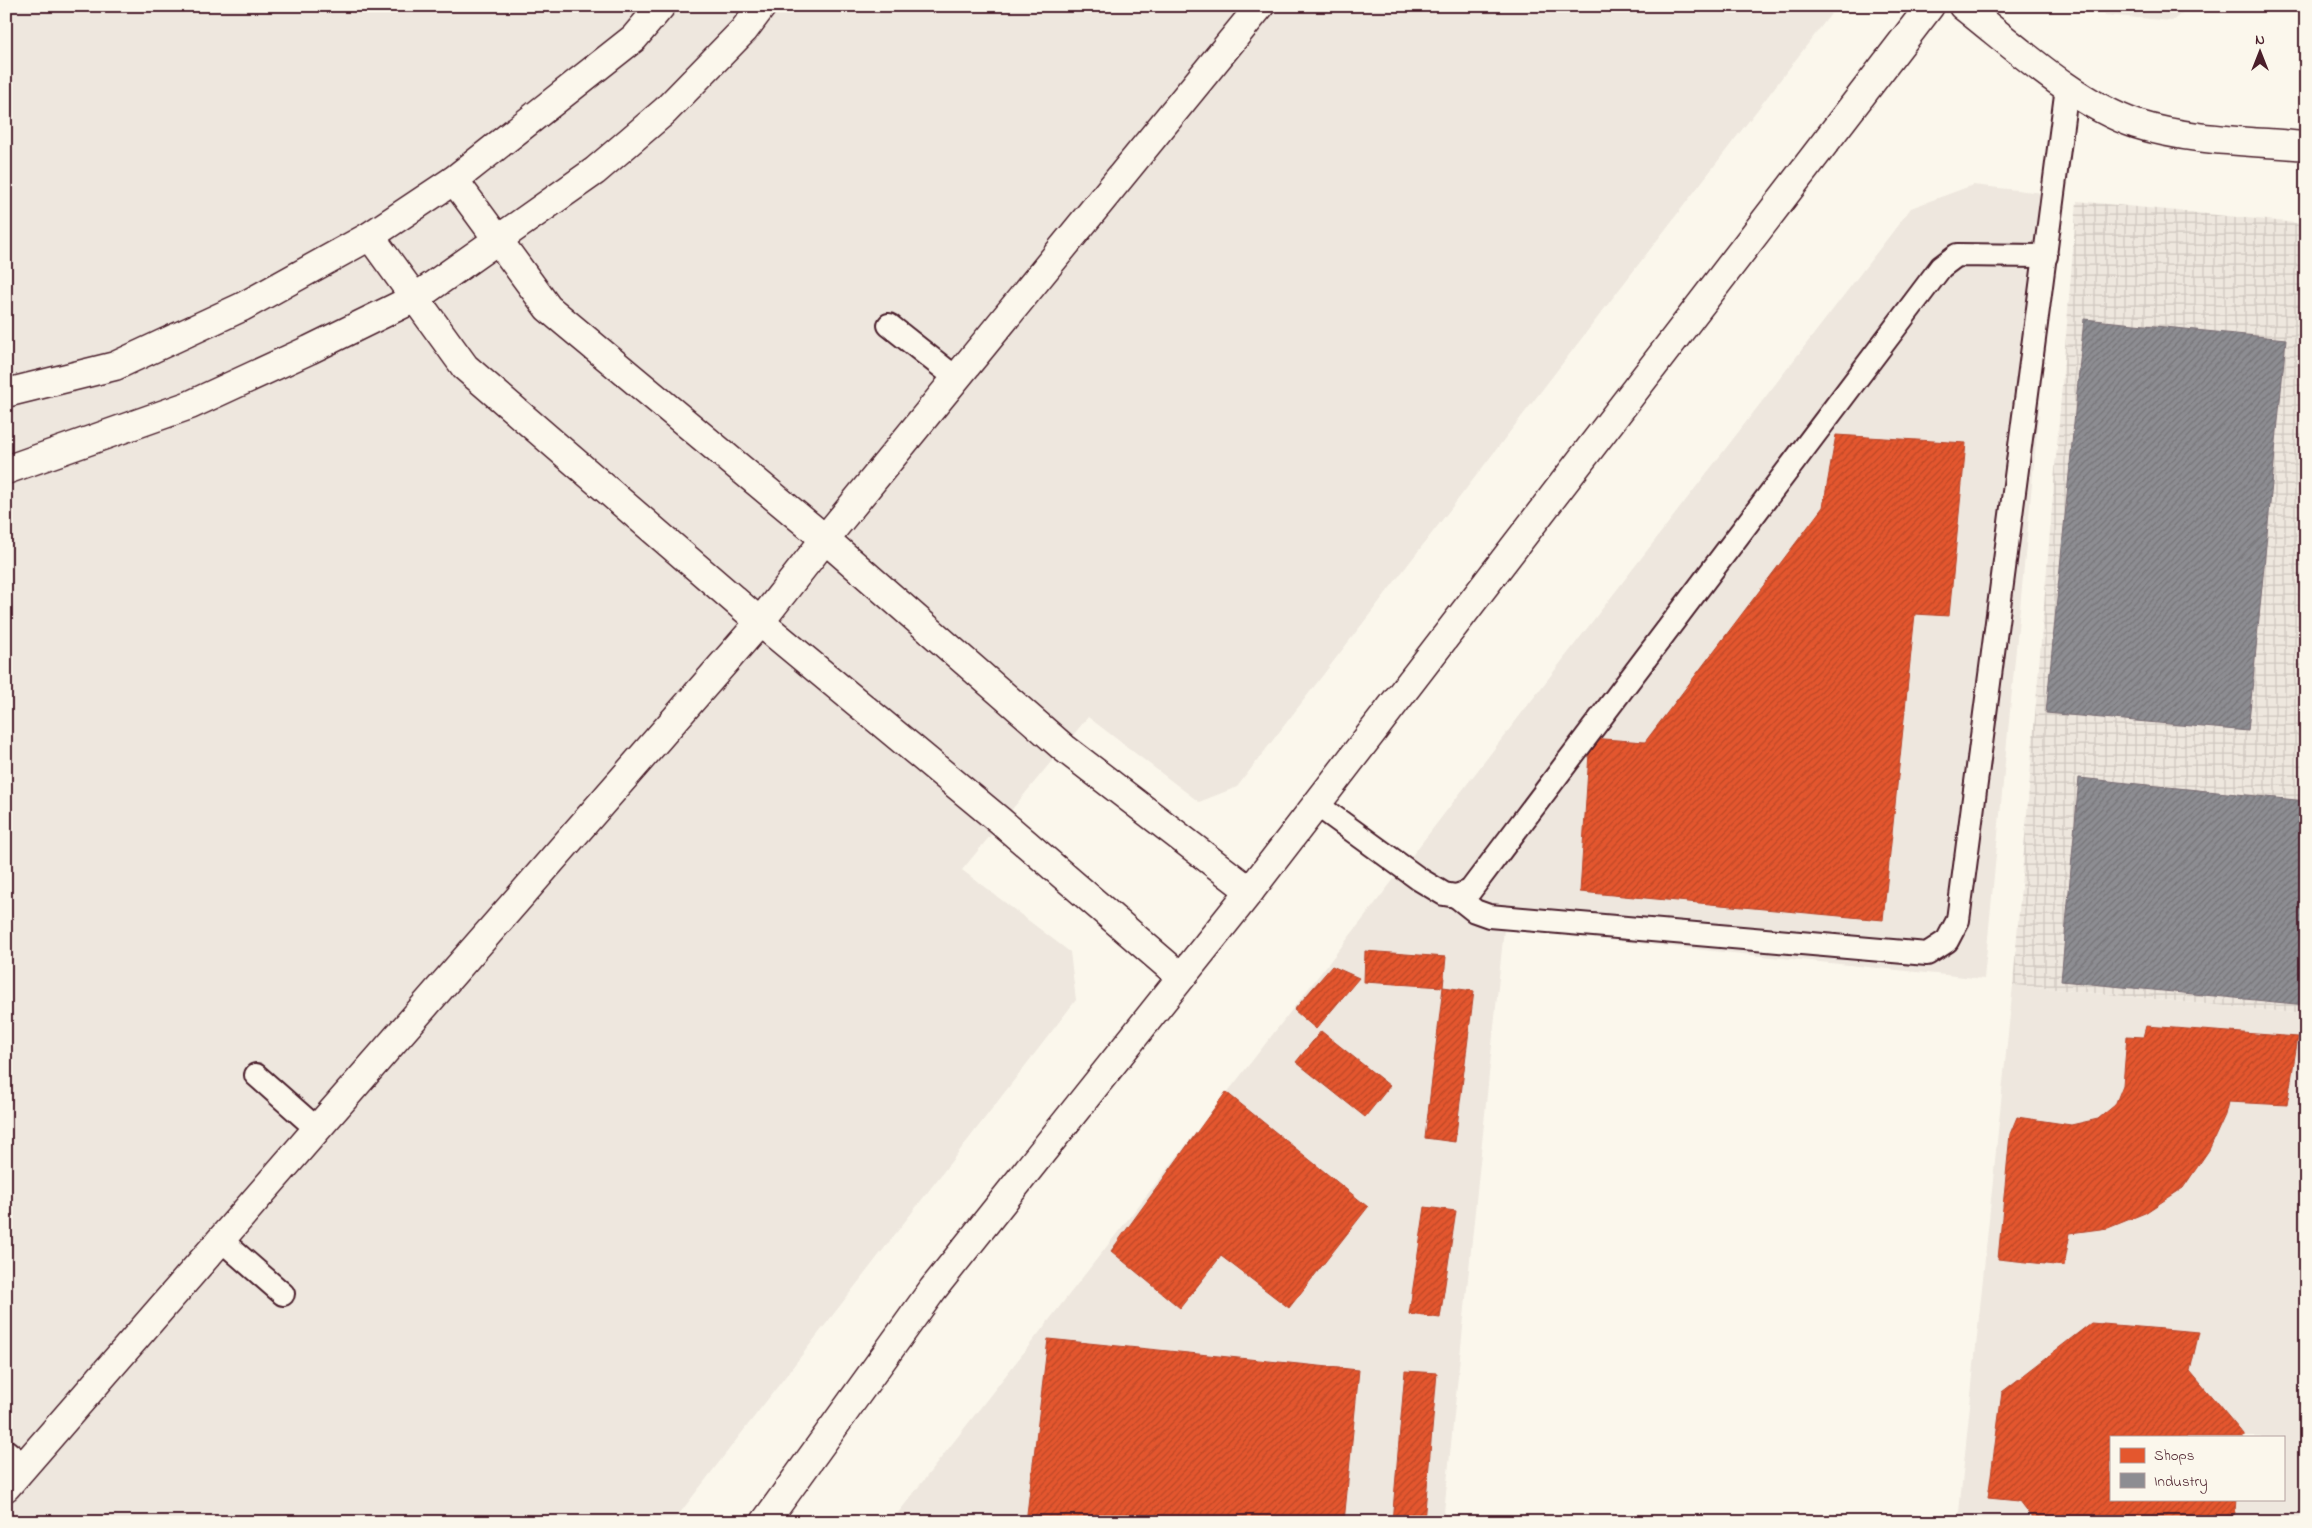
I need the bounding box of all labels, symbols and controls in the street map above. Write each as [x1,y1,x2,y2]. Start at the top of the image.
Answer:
north arrow [2234,28,2284,78]
text: N [2255,30,2265,51]
legend [2110,1436,2284,1500]
text: Shops [2154,1445,2194,1467]
text: Industry [2154,1471,2208,1494]

